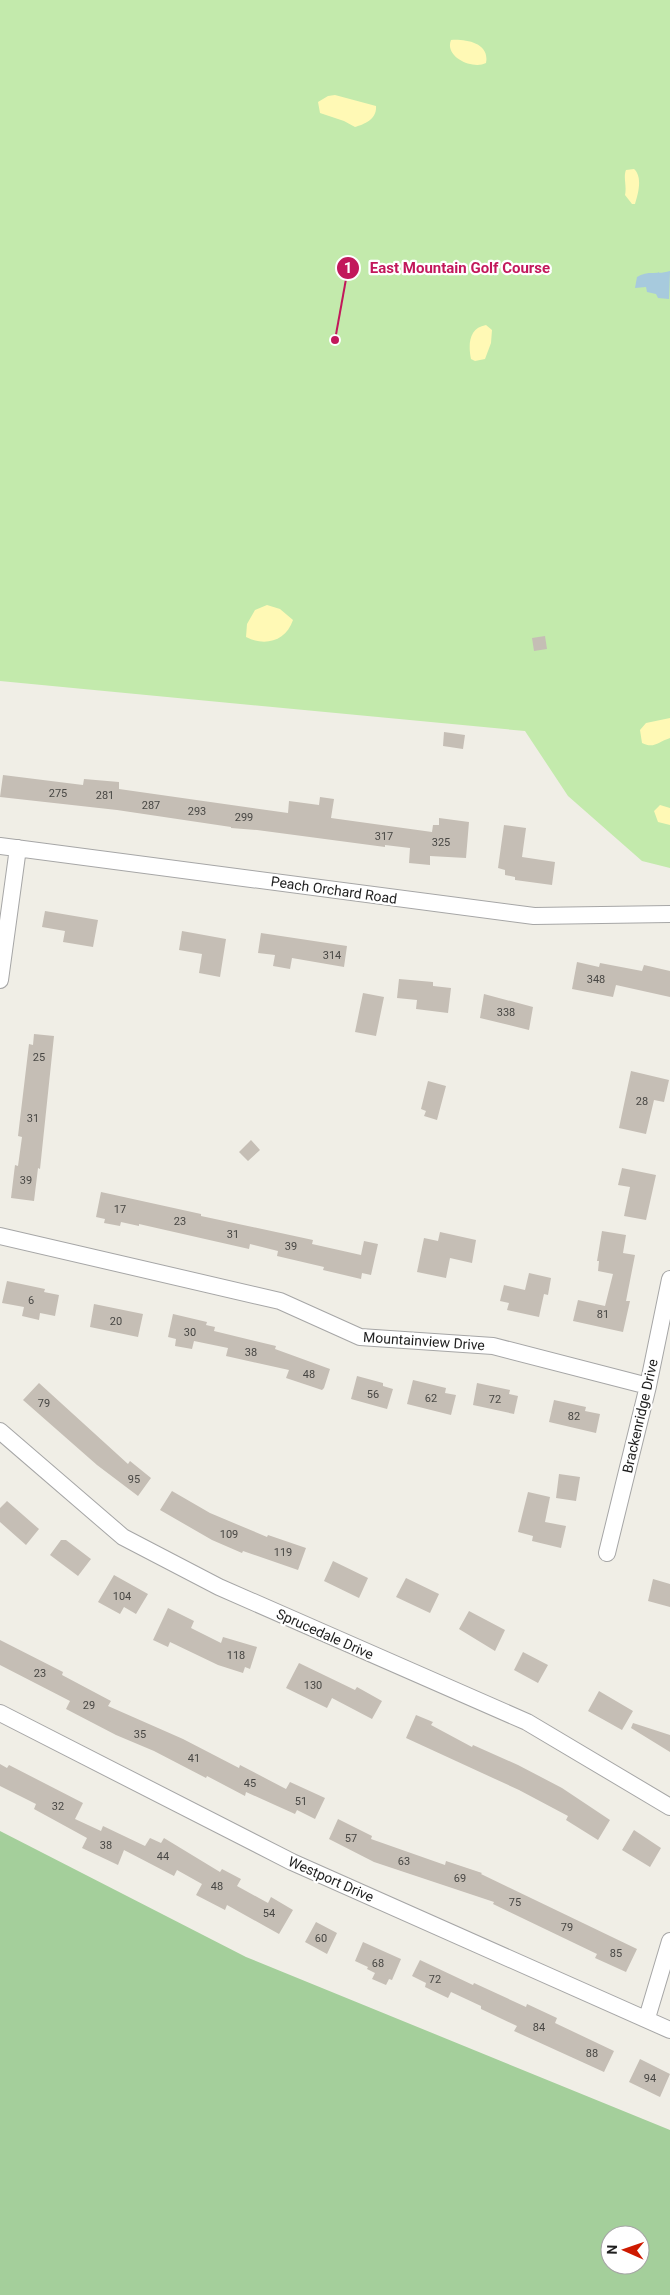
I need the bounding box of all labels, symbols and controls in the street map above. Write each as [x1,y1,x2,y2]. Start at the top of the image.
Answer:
callout: East Mountain Golf Course [335,253,560,283]
text: 1 [344,259,352,277]
text: East Mountain Golf Course [370,259,550,277]
house number: 275 [49,787,67,800]
house number: 281 [96,789,114,802]
house number: 287 [142,799,160,812]
house number: 293 [188,805,206,818]
house number: 299 [235,811,253,824]
house number: 317 [375,830,393,843]
house number: 325 [432,836,450,849]
street label: Peach Orchard Road [270,873,398,907]
house number: 314 [323,949,341,962]
house number: 348 [587,973,605,986]
house number: 338 [497,1006,515,1019]
house number: 25 [33,1051,45,1064]
house number: 28 [636,1095,648,1108]
house number: 31 [27,1112,39,1125]
house number: 39 [20,1174,32,1187]
house number: 17 [114,1203,126,1216]
house number: 23 [174,1215,186,1228]
house number: 31 [227,1228,239,1241]
house number: 39 [285,1240,297,1253]
house number: 6 [28,1294,34,1307]
house number: 81 [597,1308,609,1321]
house number: 20 [110,1315,122,1328]
house number: 30 [184,1326,196,1339]
street label: Mountainview Drive [363,1329,485,1353]
house number: 38 [245,1346,257,1359]
street label: Brackenridge Drive [619,1357,661,1475]
house number: 48 [303,1368,315,1381]
house number: 56 [367,1388,379,1401]
house number: 62 [425,1392,437,1405]
house number: 72 [489,1393,501,1406]
house number: 79 [38,1397,50,1410]
house number: 82 [568,1410,580,1423]
house number: 95 [128,1473,140,1486]
house number: 109 [220,1528,238,1541]
house number: 119 [274,1546,292,1559]
house number: 104 [113,1590,131,1603]
street label: Sprucedale Drive [274,1605,376,1663]
house number: 118 [227,1649,245,1662]
house number: 23 [34,1667,46,1680]
house number: 130 [304,1679,322,1692]
house number: 29 [83,1699,95,1712]
house number: 35 [134,1728,146,1741]
house number: 41 [188,1752,200,1765]
house number: 45 [244,1777,256,1790]
house number: 51 [295,1795,307,1808]
house number: 32 [52,1800,64,1813]
house number: 57 [345,1832,357,1845]
house number: 38 [100,1839,112,1852]
house number: 44 [157,1850,169,1863]
street label: Westport Drive [286,1853,376,1905]
house number: 63 [398,1855,410,1868]
house number: 69 [454,1872,466,1885]
house number: 48 [211,1880,223,1893]
house number: 75 [509,1896,521,1909]
house number: 54 [263,1907,275,1920]
house number: 79 [561,1921,573,1934]
house number: 60 [315,1932,327,1945]
house number: 85 [610,1947,622,1960]
house number: 68 [372,1957,384,1970]
house number: 72 [429,1973,441,1986]
house number: 84 [533,2021,545,2034]
house number: 88 [586,2047,598,2060]
house number: 94 [644,2072,656,2085]
north arrow [600,2225,650,2275]
text: N [604,2244,620,2255]

